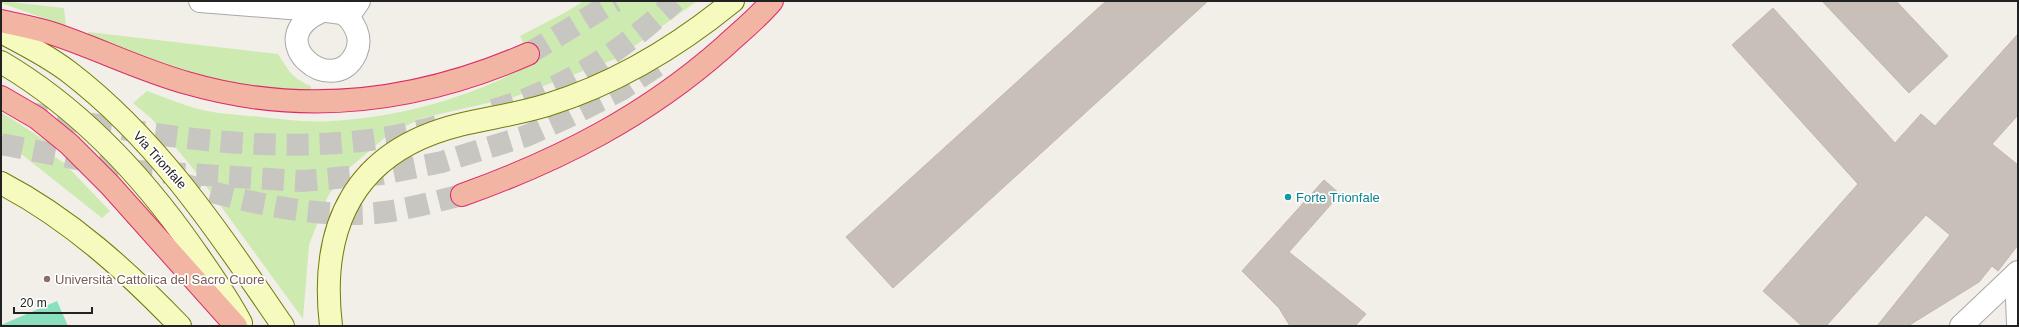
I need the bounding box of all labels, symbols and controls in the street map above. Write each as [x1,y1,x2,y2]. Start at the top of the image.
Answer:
street label: Via Trionfale [130,128,190,192]
place label: Forte Trionfale [1296,190,1380,205]
marker: Forte Trionfale [1283,192,1293,202]
place label: Università Cattolica del Sacro Cuore [55,272,265,287]
marker: Università Cattolica del Sacro Cuore [42,274,52,284]
scale bar [14,289,92,315]
text: 20 m [20,296,47,310]

